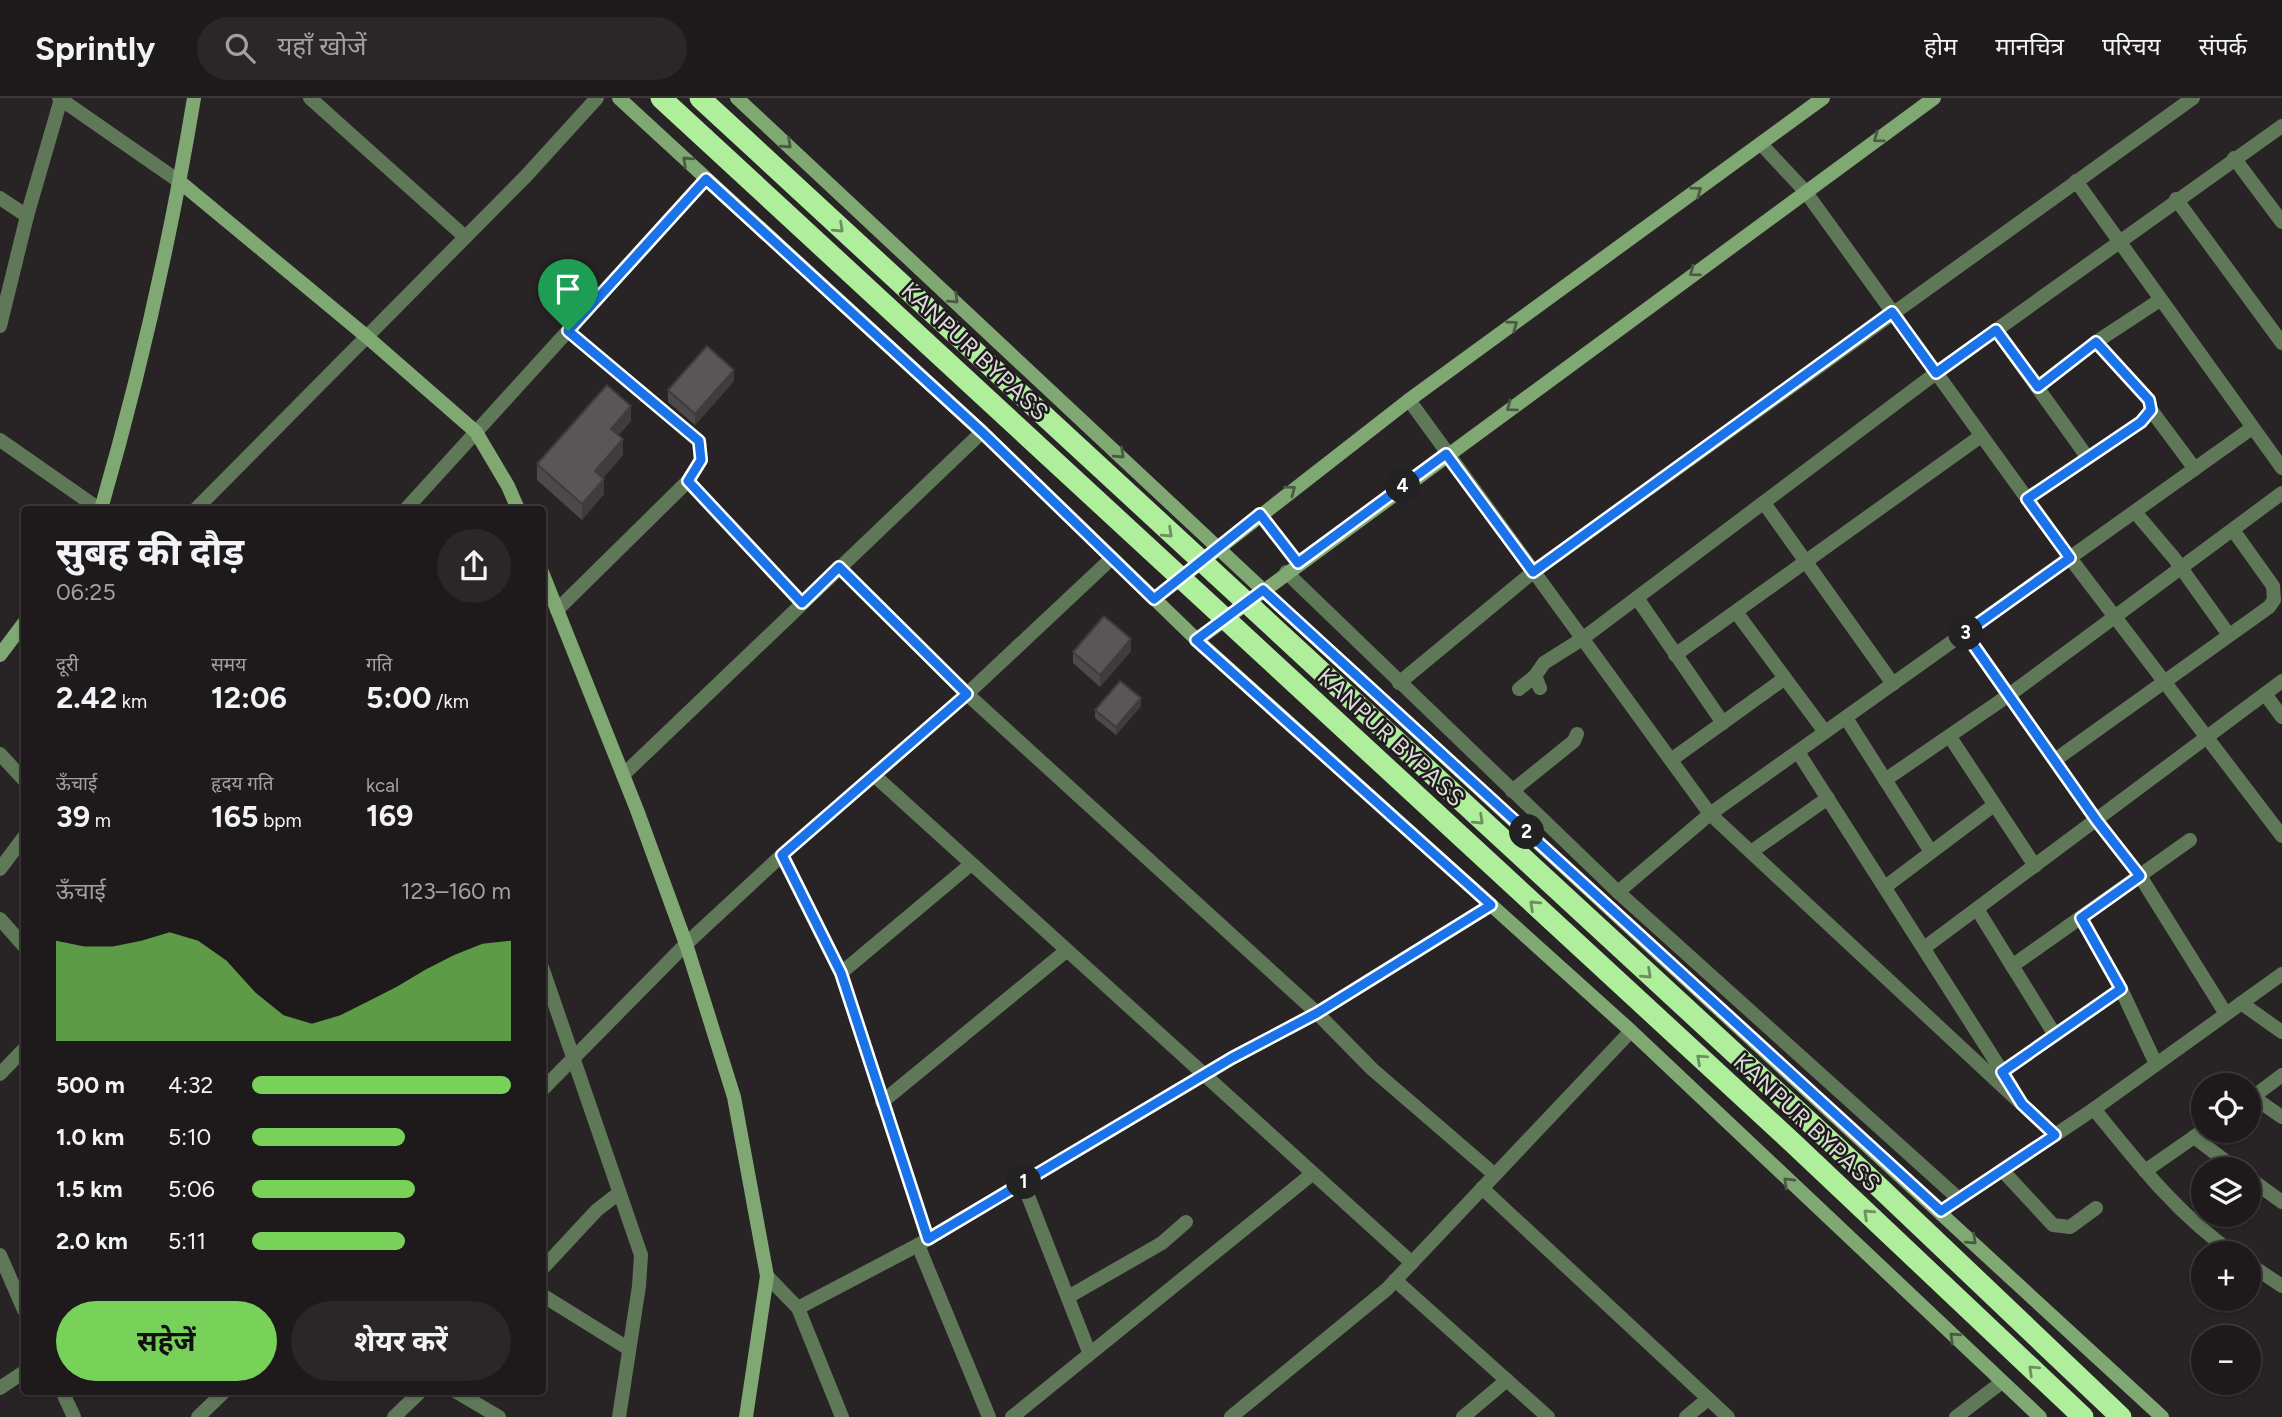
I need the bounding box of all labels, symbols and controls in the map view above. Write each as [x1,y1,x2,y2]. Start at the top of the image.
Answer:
search box [197,17,687,80]
text: Sprintly [35,29,155,68]
icon: search [221,29,259,67]
text: यहाँ खोजें [277,30,367,62]
text: होम [1924,32,1957,61]
text: मानचित्र [1995,32,2064,61]
text: परिचय [2102,32,2161,61]
text: संपर्क [2199,32,2247,61]
one-way arrow [1873,130,1886,142]
one-way arrow [779,136,792,149]
one-way arrow [682,157,695,170]
one-way arrow [1689,187,1702,199]
one-way arrow [831,219,844,232]
pin [538,259,598,331]
one-way arrow [1690,264,1702,276]
icon: arrive [549,270,587,308]
street label: KANPUR BYPASS [896,276,1054,426]
one-way arrow [946,291,959,303]
one-way arrow [1505,320,1518,333]
one-way arrow [1506,398,1519,411]
one-way arrow [1112,446,1125,459]
pin: 4 [1386,468,1420,504]
text: 4 [1396,474,1409,497]
one-way arrow [1284,486,1296,499]
one-way arrow [1160,524,1173,537]
text: सुबह की दौड़ [56,529,244,575]
button: share [437,529,511,603]
text: 06:25 [56,578,116,606]
pin: 3 [1948,616,1983,650]
text: 3 [1960,621,1971,644]
text: दूरी [56,653,79,676]
text: समय [211,653,246,676]
text: गति [366,653,392,676]
street label: KANPUR BYPASS [1312,662,1470,812]
text: 2.42 [56,679,117,716]
text: 12:06 [211,679,287,716]
text: 5:00 [366,679,431,716]
text: km [117,690,147,713]
text: /km [431,690,469,713]
text: ऊँचाई [56,772,97,795]
text: हृदय गति [211,772,274,795]
text: kcal [366,774,399,797]
text: 169 [366,797,413,834]
text: 39 [56,798,90,835]
text: 165 [211,798,259,835]
text: m [90,809,111,832]
text: bpm [259,809,302,832]
one-way arrow [1471,812,1484,824]
pin: 2 [1510,814,1544,850]
text: 2 [1521,820,1532,843]
text: ऊँचाई [56,877,106,905]
text: 123–160 m [401,877,511,905]
one-way arrow [1529,901,1542,913]
one-way arrow [1638,965,1651,978]
street label: KANPUR BYPASS [1728,1047,1886,1197]
one-way arrow [1696,1055,1709,1068]
text: 500 m [56,1071,125,1099]
text: 4:32 [168,1071,213,1099]
map controls [2191,1073,2261,1395]
button: locate [2191,1073,2261,1143]
text: 1.0 km [56,1123,124,1151]
text: 5:10 [168,1123,211,1151]
button: layers [2191,1157,2261,1227]
pin: 1 [1006,1164,1042,1200]
text: 1 [1019,1170,1028,1193]
text: 1.5 km [56,1175,123,1203]
text: 5:06 [168,1175,215,1203]
one-way arrow [1783,1177,1796,1190]
one-way arrow [1863,1209,1876,1222]
text: 2.0 km [56,1227,128,1255]
text: 5:11 [168,1227,206,1255]
one-way arrow [1964,1232,1977,1244]
button: + [2191,1241,2261,1311]
button: सहेजें [56,1301,277,1381]
button: शेयर करें [291,1301,511,1381]
button: − [2191,1325,2261,1395]
one-way arrow [1949,1333,1962,1346]
one-way arrow [2028,1366,2041,1379]

